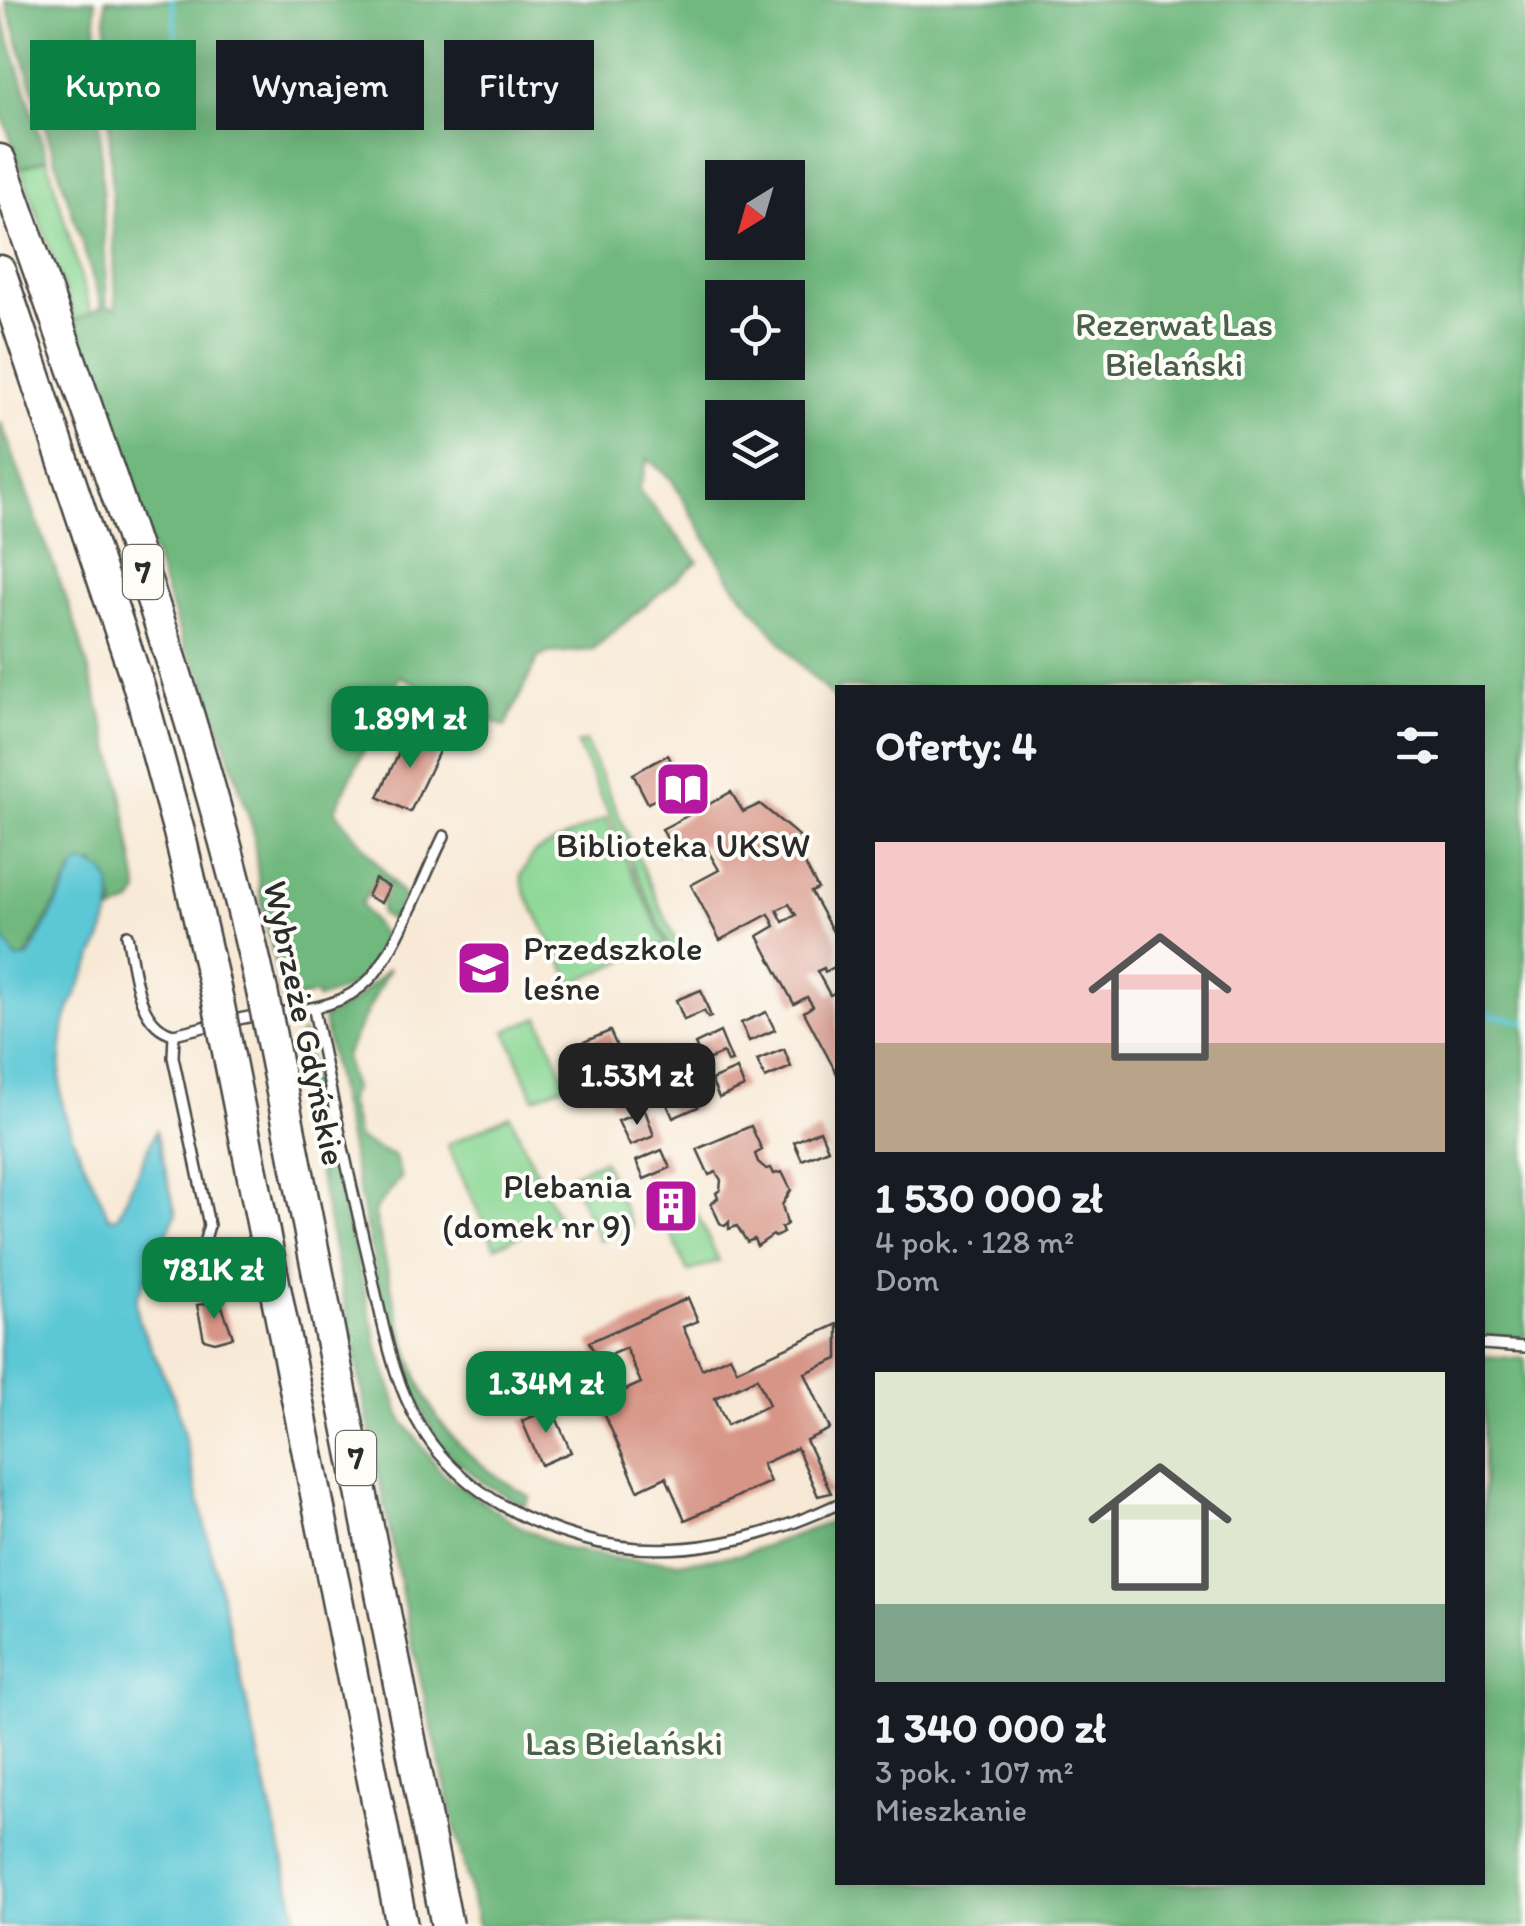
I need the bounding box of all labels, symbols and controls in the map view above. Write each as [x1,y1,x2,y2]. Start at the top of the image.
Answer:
chip: Kupno [30,40,196,130]
chip: Wynajem [216,40,424,130]
chip: Filtry [444,40,594,130]
north arrow [705,160,805,260]
map controls [705,160,805,500]
button: locate [705,280,805,380]
park label: Rezerwat Las Bielański [1075,303,1273,385]
button: layers [705,400,805,500]
road number: 7 [123,545,163,599]
pin: 1.89M zł [307,686,513,771]
text: 1.89M zł [353,699,467,737]
icon: filters [1390,718,1445,773]
text: Oferty: 4 [875,720,1037,771]
library icon: Biblioteka UKSW [653,759,713,819]
place label: Biblioteka UKSW [556,824,810,866]
street label: Wybrzeże Gdyńskie [254,877,356,1169]
icon: home [1070,907,1250,1087]
place label: Przedszkole leśne [523,927,703,1009]
school or university icon: Przedszkole leśne [454,938,514,998]
pin: 1.53M zł [534,1043,740,1128]
text: 1.53M zł [580,1056,694,1094]
place label: Plebania (domek nr 9) [442,1165,632,1247]
text: 1 530 000 zł [875,1172,1103,1223]
building icon: Plebania (domek nr 9) [641,1176,701,1236]
text: 4 pok. · 128 m² [875,1223,1074,1261]
pin: 781K zł [122,1237,306,1322]
text: 781K zł [164,1250,264,1288]
text: Dom [875,1261,939,1299]
pin: 1.34M zł [443,1351,649,1436]
text: 1.34M zł [488,1364,604,1402]
road number: 7 [336,1431,376,1485]
icon: home [1070,1437,1250,1617]
text: 1 340 000 zł [875,1702,1106,1753]
park label: Las Bielański [525,1722,723,1764]
text: 3 pok. · 107 m² [875,1753,1074,1791]
text: Mieszkanie [875,1791,1027,1829]

